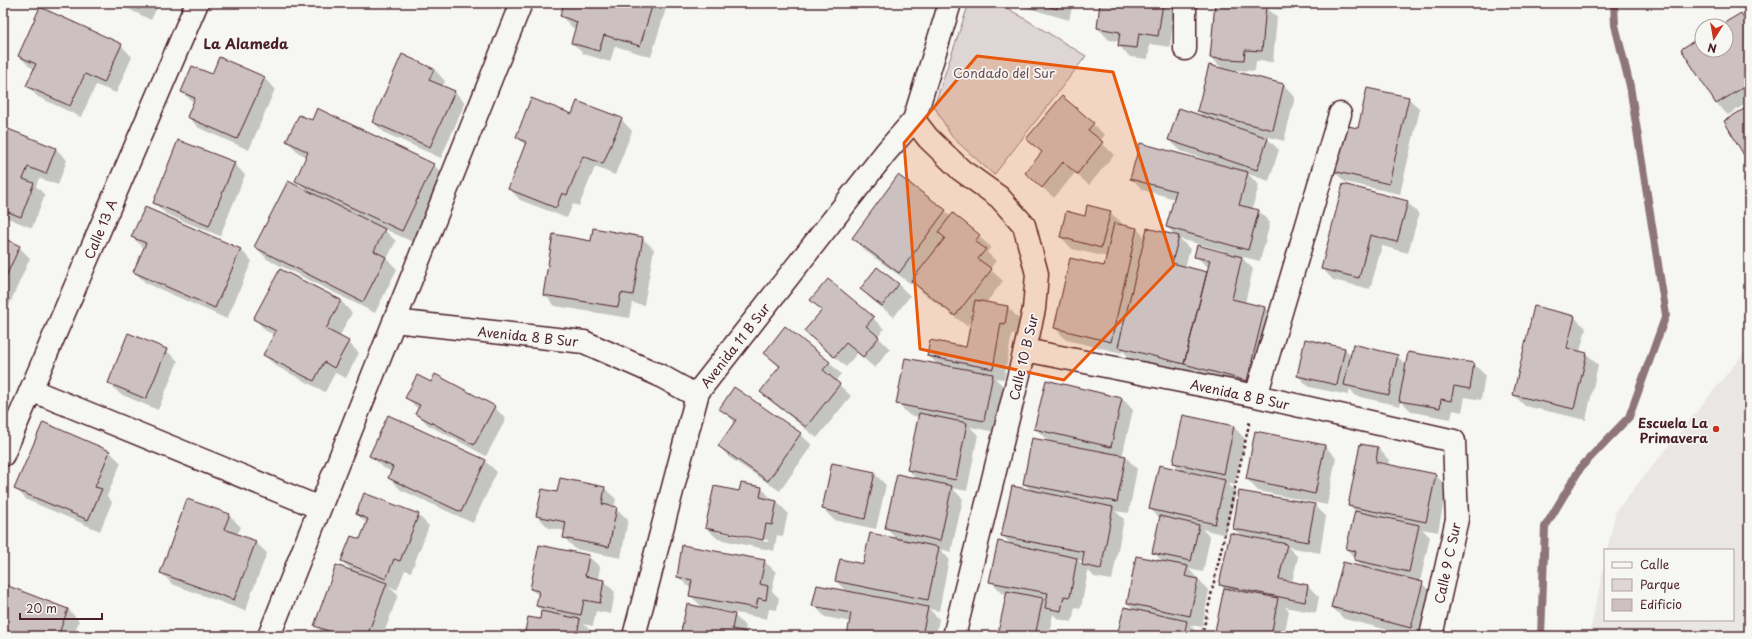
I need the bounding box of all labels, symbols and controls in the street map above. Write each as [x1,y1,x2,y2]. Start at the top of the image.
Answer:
north arrow [1694,18,1734,58]
district label: La Alameda [203,33,289,54]
text: N [1706,39,1718,57]
park label: Condado del Sur [953,63,1056,82]
street label: Calle 13 A [79,196,121,262]
street label: Avenida 11 B Sur [696,298,775,391]
street label: Calle 10 B Sur [1004,311,1042,402]
street label: Avenida 8 B Sur [477,321,580,351]
street label: Avenida 8 B Sur [1189,374,1292,414]
place label: Escuela La Primavera [1638,413,1708,447]
marker: Escuela La Primavera [1711,424,1721,434]
street label: Calle 9 C Sur [1429,520,1465,605]
legend [1604,549,1734,621]
text: Calle [1640,555,1670,573]
text: Parque [1640,575,1680,593]
scale bar [20,595,102,621]
text: Edificio [1640,595,1682,613]
text: 20 m [26,599,57,617]

